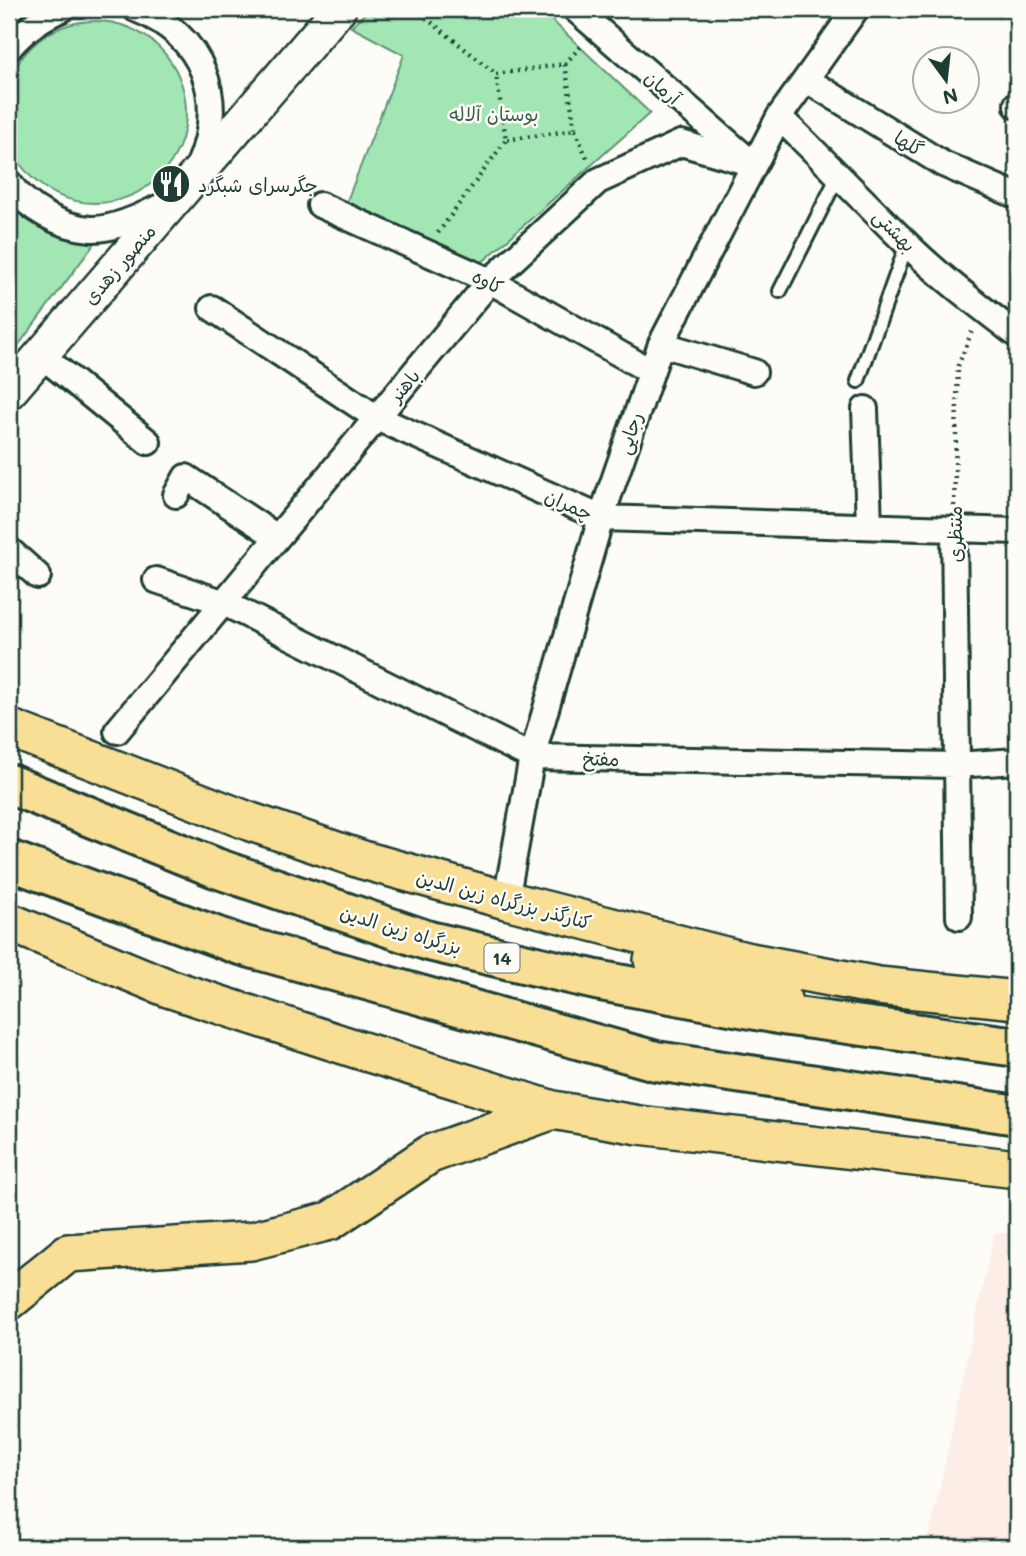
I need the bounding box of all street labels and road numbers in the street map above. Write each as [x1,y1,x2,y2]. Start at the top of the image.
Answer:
street label: آرمان [640,64,687,110]
street label: گلها [890,124,928,162]
street label: بهشتی [867,203,922,258]
street label: منصور زهدی [77,218,161,310]
street label: کاوه [468,263,508,299]
street label: باهنر [382,363,425,408]
street label: رجایی [610,409,648,458]
street label: چمران [541,483,597,526]
street label: منتظری [942,506,967,562]
street label: مفتخ [582,745,620,772]
street label: کنارگذر بزرگراه زین الدین [414,864,594,934]
street label: بزرگراه زین الدین [337,899,465,959]
road number: 14 [484,944,520,973]

